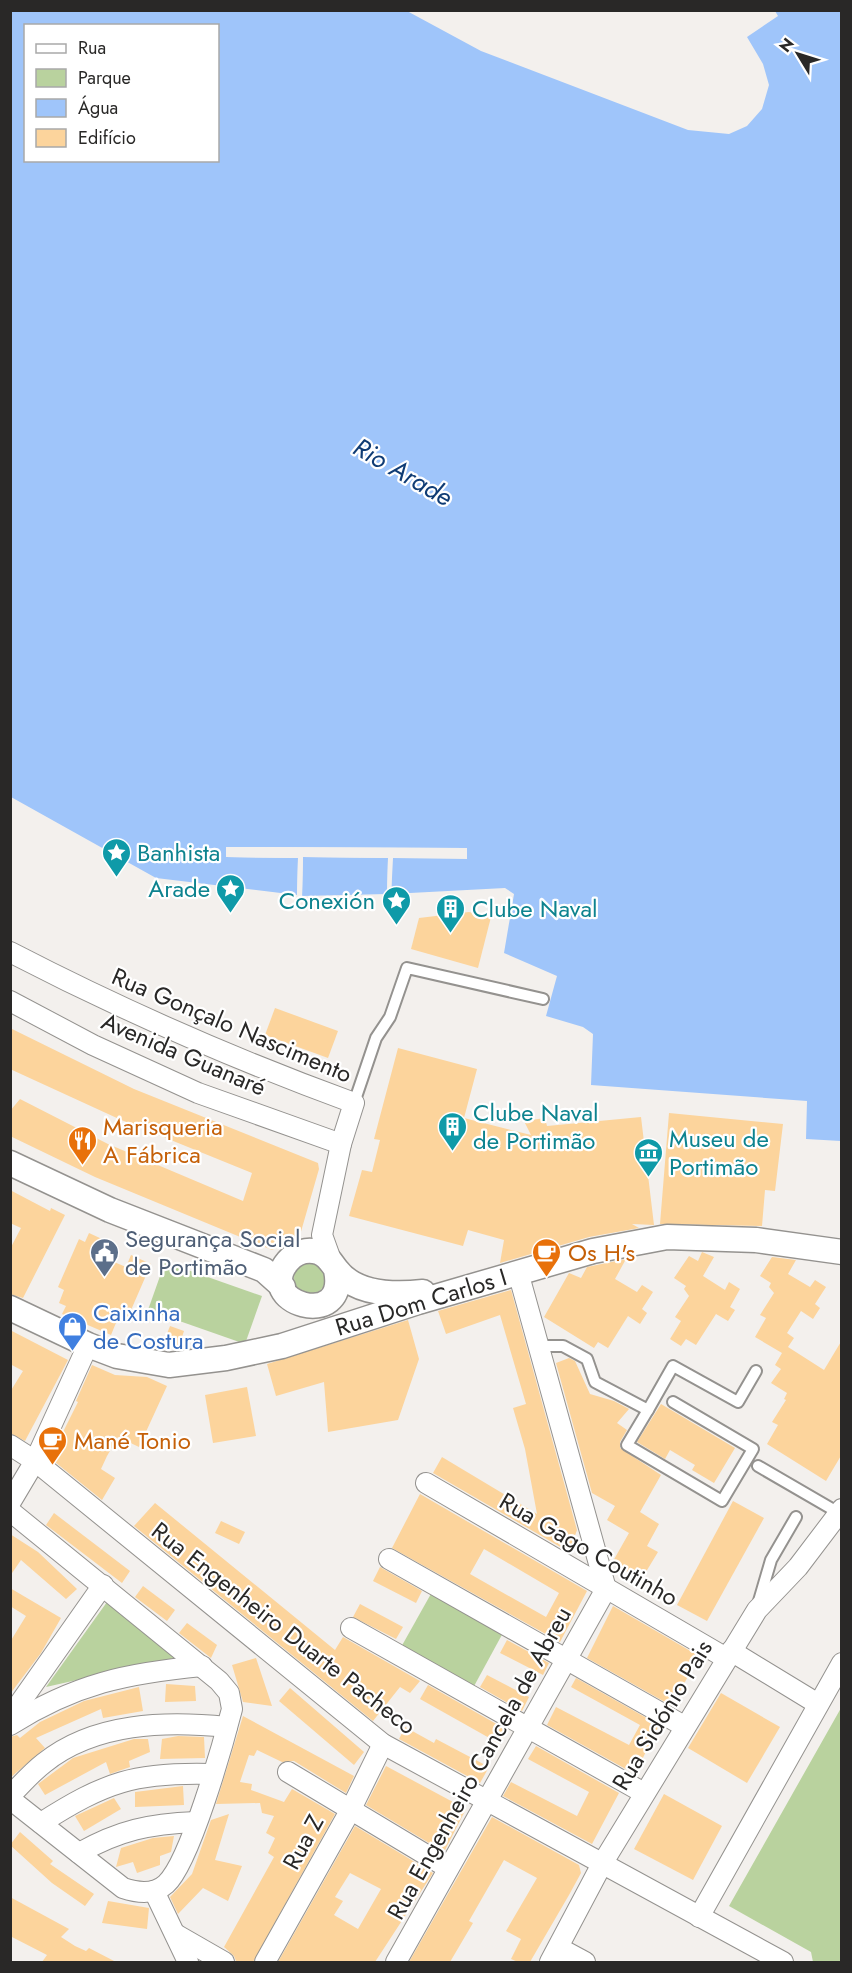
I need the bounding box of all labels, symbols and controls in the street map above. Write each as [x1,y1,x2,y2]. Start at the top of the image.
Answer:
legend [24,24,219,162]
north arrow [768,24,828,84]
text: N [774,33,800,57]
text: Rua [78,35,106,61]
text: Parque [78,65,131,91]
text: Água [78,95,118,121]
text: Edifício [78,125,136,151]
water label: Rio Arade [346,428,460,516]
place label: Banhista [137,835,220,870]
place icon: Banhista [100,836,132,878]
place label: Arade [148,871,210,906]
place icon: Arade [215,872,247,914]
place label: Conexión [279,883,375,918]
place icon: Conexión [380,884,412,926]
place label: Clube Naval [472,891,597,926]
building icon: Clube Naval [435,892,467,934]
street label: Rua Gonçalo Nascimento [106,958,358,1092]
street label: Avenida Guanaré [96,1004,272,1104]
place label: Clube Naval de Portimão [473,1095,598,1158]
place label: Marisqueria A Fábrica [103,1109,223,1172]
building icon: Clube Naval de Portimão [436,1110,468,1152]
place label: Museu de Portimão [669,1121,769,1184]
restaurant icon: Marisqueria A Fábrica [66,1124,98,1166]
museum icon: Museu de Portimão [632,1136,664,1178]
place label: Segurança Social de Portimão [125,1221,300,1284]
place label: Os H's [568,1235,635,1270]
public building icon: Segurança Social de Portimão [88,1236,120,1278]
cafe icon: Os H's [531,1236,563,1278]
street label: Rua Dom Carlos I [331,1259,511,1345]
place label: Caixinha de Costura [93,1295,204,1358]
shop icon: Caixinha de Costura [56,1310,88,1352]
place label: Mané Tonio [74,1423,191,1458]
cafe icon: Mané Tonio [37,1424,69,1466]
street label: Rua Gago Coutinho [493,1484,685,1614]
street label: Rua Engenheiro Duarte Pacheco [144,1513,424,1743]
street label: Rua Engenheiro Cancela de Abreu [378,1600,580,1926]
street label: Rua Sidónio Pais [603,1633,721,1797]
street label: Rua Z [274,1808,332,1876]

